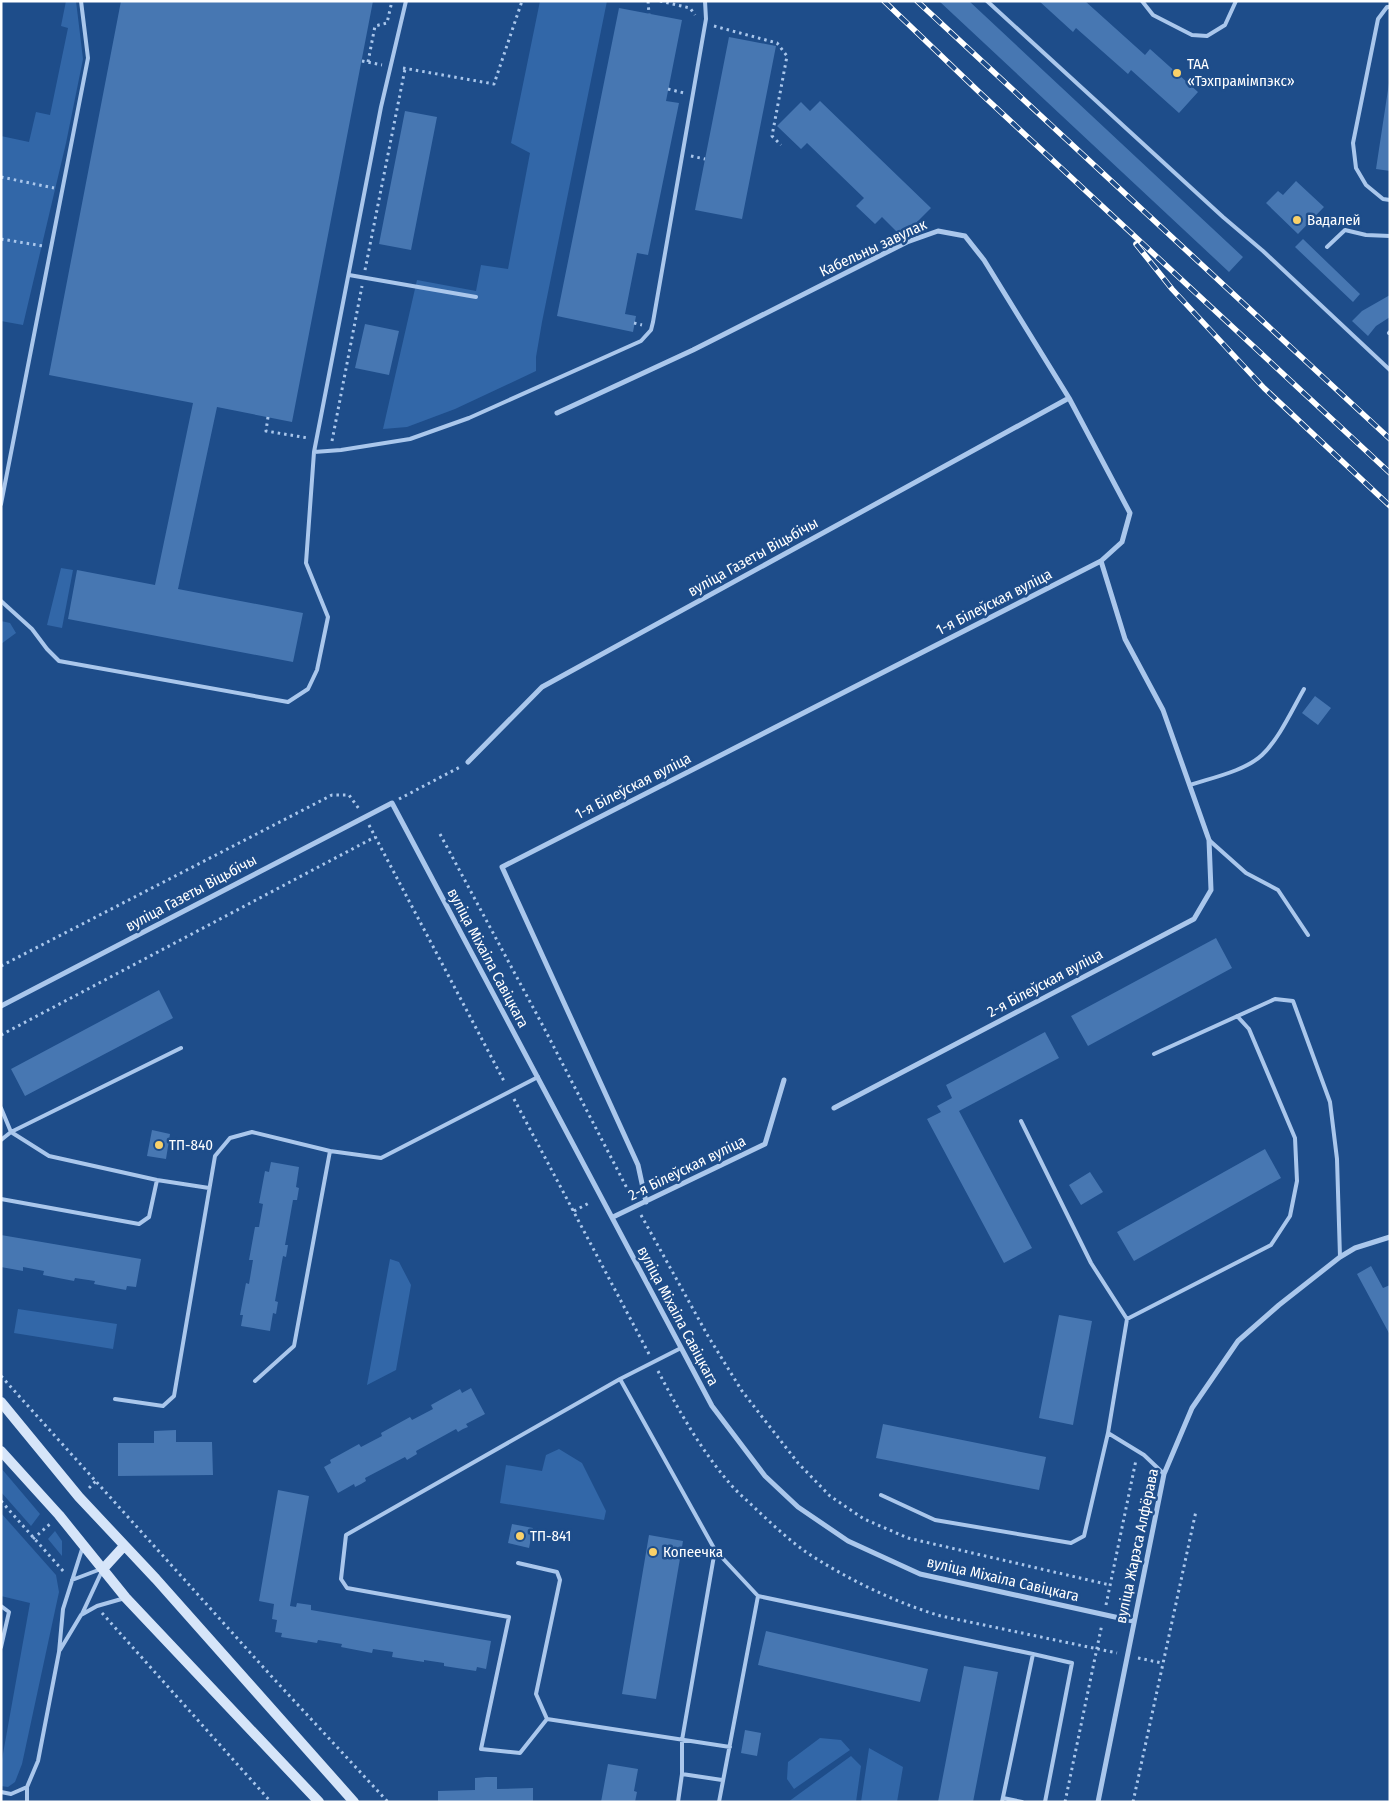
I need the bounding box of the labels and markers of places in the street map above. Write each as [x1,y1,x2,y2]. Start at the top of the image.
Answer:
place label: ТАА «Тэхпрамімпэкс» [1187,55,1295,90]
marker: ТАА «Тэхпрамімпэкс» [1171,67,1183,79]
place label: Вадалей [1307,211,1361,229]
marker: Вадалей [1291,214,1303,226]
place label: ТП-840 [169,1136,213,1154]
marker: ТП-840 [153,1139,165,1151]
place label: ТП-841 [530,1527,571,1545]
marker: ТП-841 [514,1530,526,1542]
place label: Копеечка [663,1543,723,1561]
marker: Копеечка [647,1546,659,1558]

